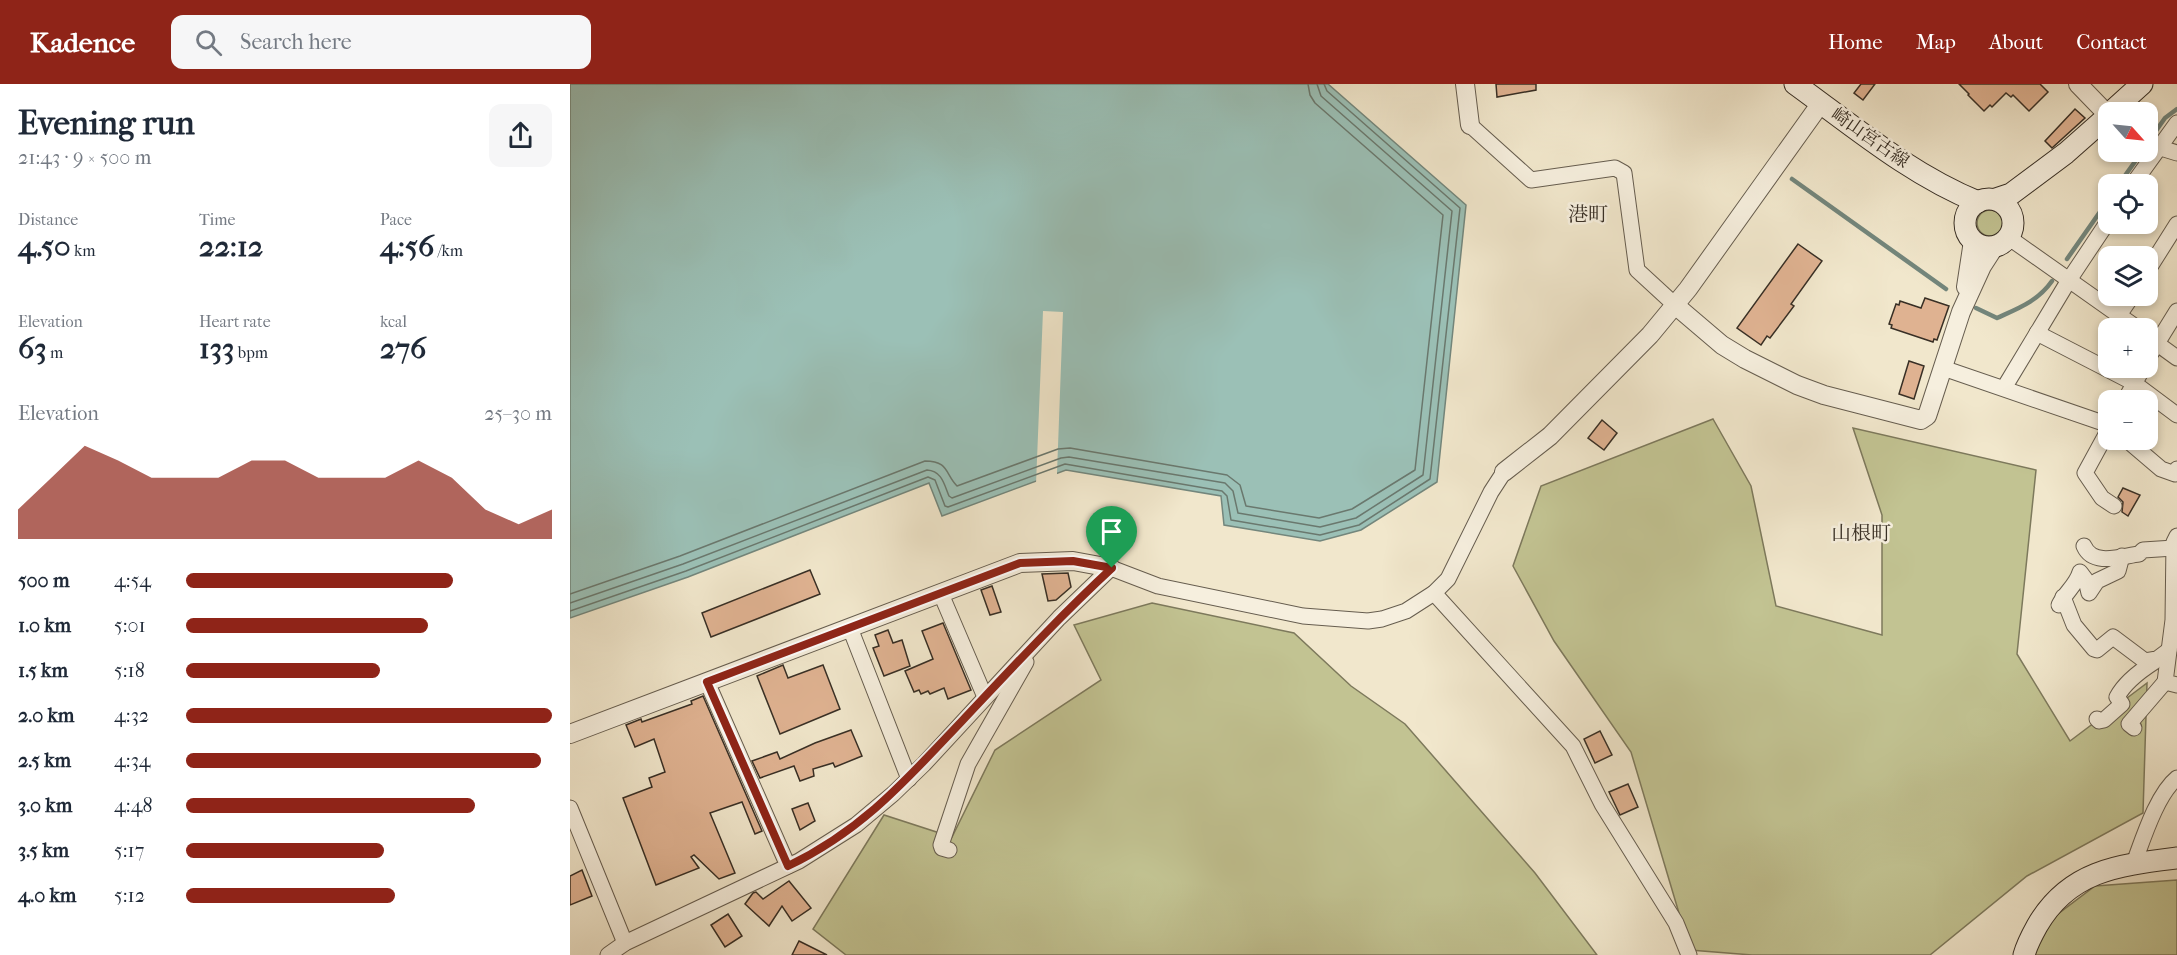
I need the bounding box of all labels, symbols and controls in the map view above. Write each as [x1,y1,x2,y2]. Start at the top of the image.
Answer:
search box [171,15,591,69]
text: Kadence [30,26,135,59]
icon: search [192,26,225,59]
text: Search here [240,29,352,55]
text: Home [1828,30,1883,54]
text: Map [1916,30,1956,54]
text: About [1989,30,2043,54]
text: Contact [2076,30,2147,54]
north arrow [2098,102,2158,162]
map controls [2098,102,2158,450]
text: Evening run [18,104,195,143]
button: share [489,104,552,167]
street label: 崎山宮古線 [1827,104,1913,172]
text: 21:43 · 9 × 500 m [18,146,151,169]
button: locate [2098,174,2158,234]
district label: 港町 [1568,203,1608,226]
text: Distance [18,210,78,229]
text: Time [199,210,235,229]
text: Pace [380,210,412,229]
text: 4.50 [18,229,71,264]
text: 22:12 [199,229,263,264]
text: 4:56 [380,229,434,264]
text: km [71,241,95,260]
text: /km [434,241,463,260]
button: layers [2098,246,2158,306]
text: Elevation [18,312,83,331]
text: Heart rate [199,312,271,331]
text: kcal [380,312,407,331]
button: + [2098,318,2158,378]
text: 63 [18,331,47,366]
text: 133 [199,331,234,366]
text: 276 [380,331,426,366]
text: m [47,343,63,362]
text: bpm [234,343,268,362]
button: − [2098,390,2158,450]
text: Elevation [18,402,99,425]
text: 25–30 m [484,402,552,425]
pin [1086,506,1137,568]
icon: arrive [1095,515,1128,548]
district label: 山根町 [1831,522,1891,545]
text: 500 m [18,569,70,592]
text: 4:54 [114,569,151,592]
text: 1.0 km [18,614,71,637]
text: 5:01 [114,614,146,637]
text: 1.5 km [18,659,68,682]
text: 5:18 [114,659,145,682]
text: 2.0 km [18,704,74,727]
text: 4:32 [114,704,149,727]
text: 2.5 km [18,749,71,772]
text: 4:34 [114,749,151,772]
text: 3.0 km [18,794,72,817]
text: 4:48 [114,794,153,817]
text: 3.5 km [18,839,69,862]
text: 5:17 [114,839,144,862]
text: 4.0 km [18,884,76,907]
text: 5:12 [114,884,145,907]

